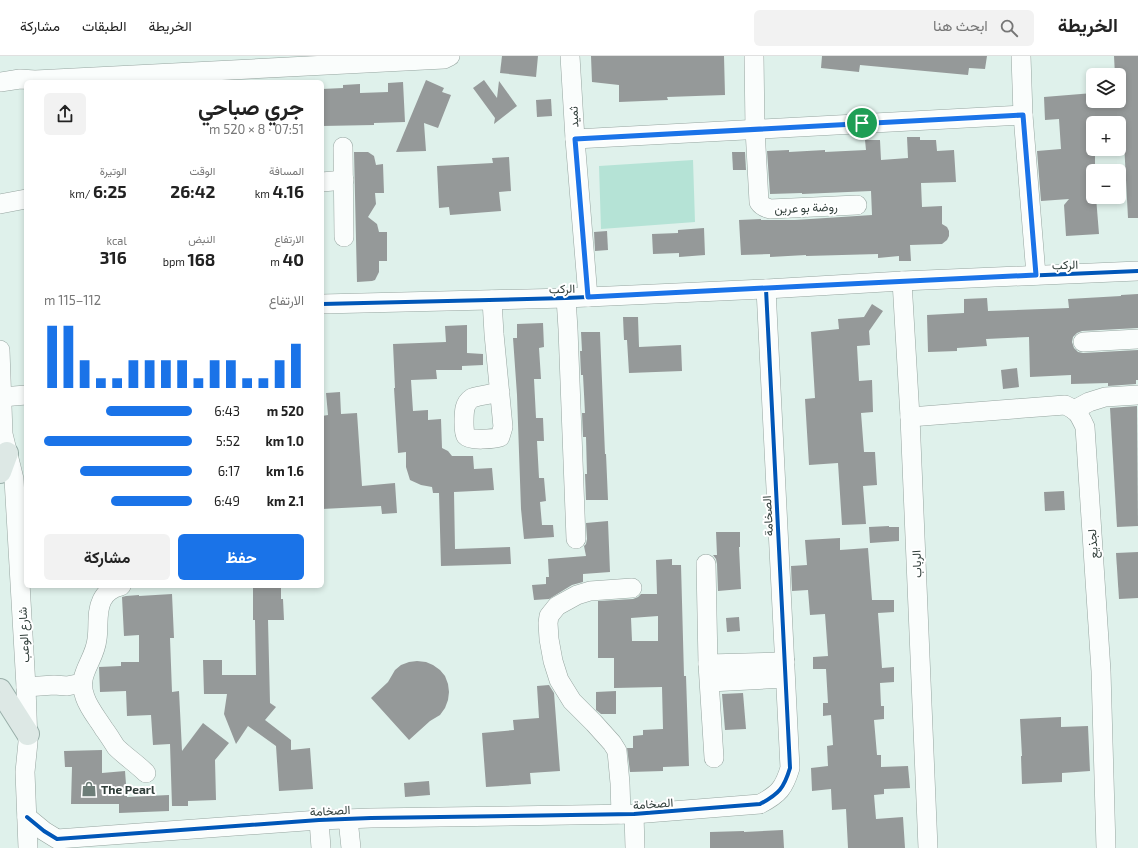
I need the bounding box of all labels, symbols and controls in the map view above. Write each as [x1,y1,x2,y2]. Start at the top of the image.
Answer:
search box [754,10,1034,46]
text: الخريطة [1058,13,1118,36]
text: ابحث هنا [933,16,988,34]
text: مشاركة [20,17,60,34]
text: الطبقات [82,17,126,34]
text: الخريطة [148,17,192,34]
icon: search [998,17,1020,39]
map controls [1086,68,1126,204]
button: layers [1086,68,1126,108]
button: share [44,93,86,135]
text: جري صباحي [198,93,304,119]
street label: ثميد [565,106,582,128]
pin [845,106,879,140]
icon: arrive [851,112,873,134]
button: + [1086,116,1126,156]
text: 07:51 · 8 × 520 m [209,121,304,137]
text: الوتيرة [100,164,127,177]
text: الوقت [189,164,215,177]
text: المسافة [269,164,304,177]
button: − [1086,164,1126,204]
text: 6:25 [93,181,127,201]
text: 26:42 [170,181,215,201]
text: 4.16 [272,181,304,201]
text: /km [70,187,93,200]
text: km [255,187,272,200]
street label: روضة بو عرين [774,199,838,217]
text: النبض [188,232,215,245]
text: الارتفاع [274,232,304,245]
text: kcal [107,234,127,247]
text: 316 [100,247,127,267]
text: 168 [187,249,215,269]
text: 40 [282,249,304,269]
text: bpm [163,255,187,268]
text: m [270,255,282,268]
street label: الركب [1052,257,1078,273]
street label: الركب [549,281,575,297]
text: 112–115 m [44,292,101,308]
text: الارتفاع [269,292,304,308]
text: 6:43 [214,403,240,419]
text: 520 m [267,403,304,419]
text: 5:52 [216,433,240,449]
text: 1.0 km [265,433,304,449]
text: 6:17 [218,463,240,479]
text: 1.6 km [266,463,304,479]
text: 6:49 [214,493,240,509]
text: 2.1 km [267,493,304,509]
street label: الصخامة [759,495,775,537]
street label: لجذيع [1084,529,1103,559]
button: مشاركة [44,534,170,580]
button: حفظ [178,534,304,580]
street label: الرباب [909,550,925,578]
street label: شارع الوعب [15,607,34,663]
shop icon: The Pearl [80,780,98,798]
place label: The Pearl [101,782,155,796]
street label: الصخامة [632,795,674,811]
street label: الصخامة [309,802,351,818]

